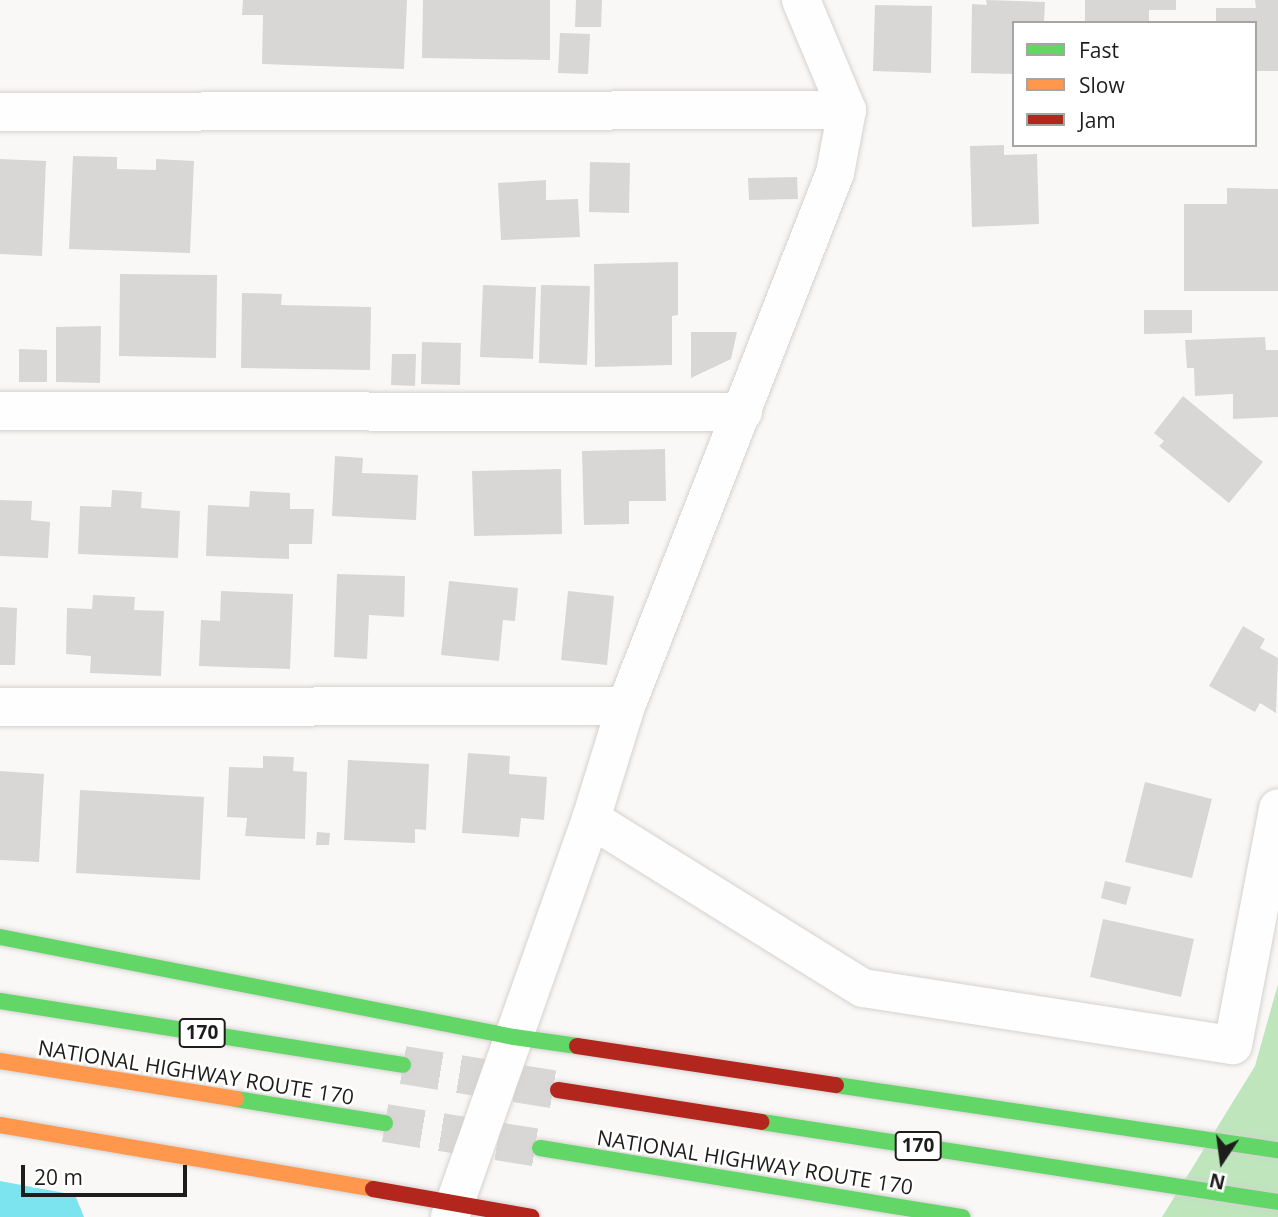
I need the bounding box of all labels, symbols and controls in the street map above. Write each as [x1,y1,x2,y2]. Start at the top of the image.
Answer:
legend [1012,21,1257,147]
text: Fast [1079,36,1119,64]
text: Slow [1079,71,1125,99]
text: Jam [1079,106,1116,134]
road number: 170 [178,1018,227,1049]
street label: NATIONAL HIGHWAY ROUTE 170 [36,1035,356,1109]
street label: NATIONAL HIGHWAY ROUTE 170 [595,1125,915,1199]
north arrow [1187,1126,1257,1196]
road number: 170 [894,1130,942,1162]
scale bar [24,1150,191,1194]
text: 20 m [34,1163,83,1191]
text: N [1207,1167,1228,1196]

